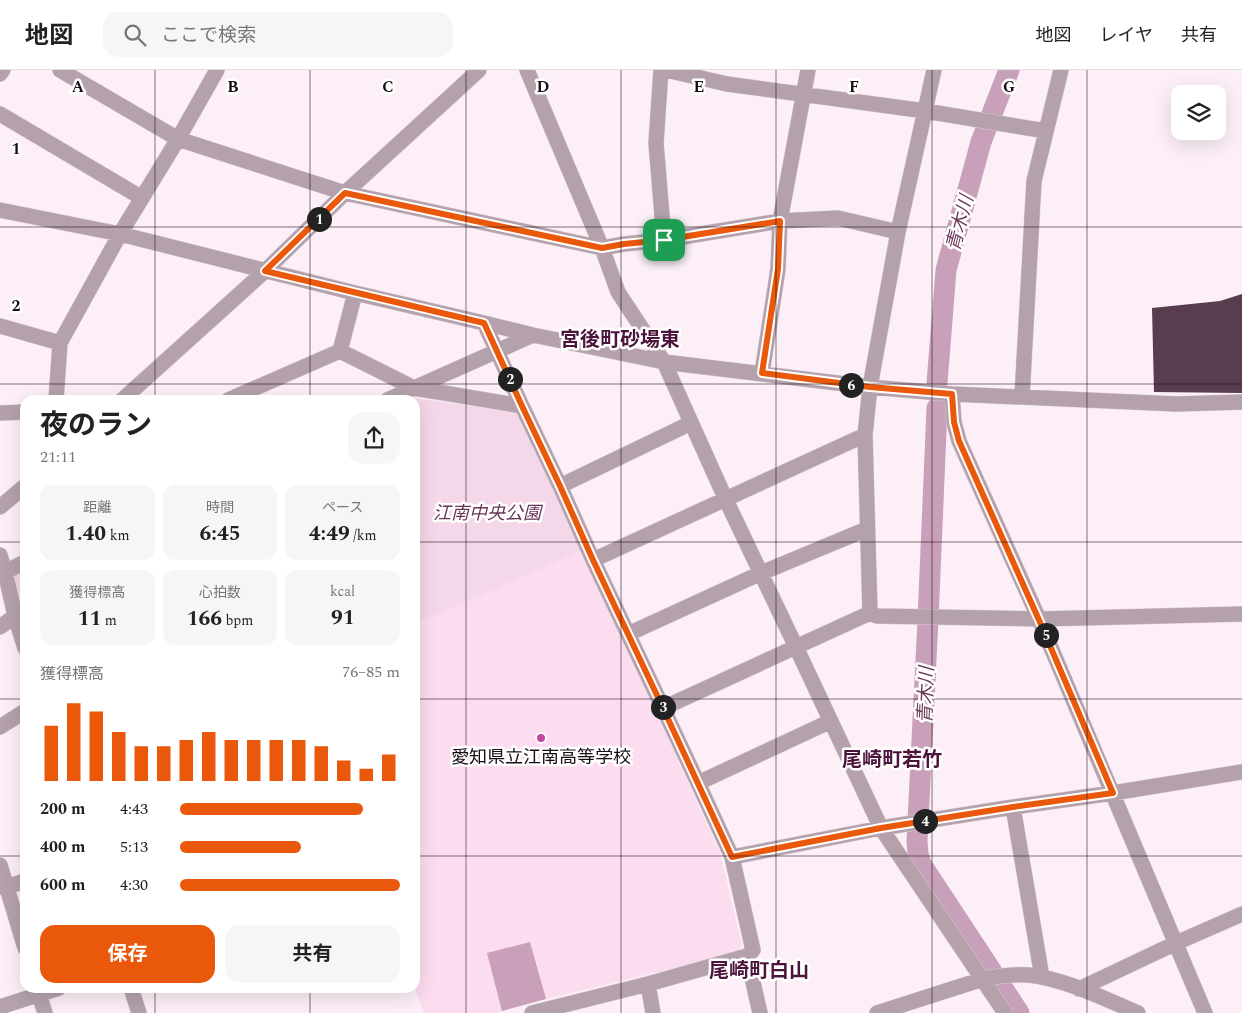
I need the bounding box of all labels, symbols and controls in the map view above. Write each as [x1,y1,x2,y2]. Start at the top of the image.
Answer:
search box [103,12,453,57]
text: 地図 [25,18,73,54]
icon: search [121,21,149,49]
text: ここで検索 [161,21,256,50]
text: 地図 [1036,22,1072,49]
text: レイヤ [1100,22,1153,49]
text: 共有 [1181,22,1217,49]
text: A [72,75,85,99]
text: B [227,75,239,99]
text: C [382,75,394,99]
text: D [537,75,550,99]
text: E [694,75,704,99]
text: F [849,75,859,99]
text: G [1003,75,1015,99]
map controls [1171,85,1226,140]
button: layers [1171,85,1226,140]
text: 1 [12,137,20,161]
water label: 青木川 [939,190,982,255]
pin: 1 [306,206,332,232]
text: 1 [316,209,323,230]
pin [643,219,685,261]
icon: arrive [650,226,678,254]
text: 2 [12,294,21,318]
district label: 宮後町砂場東 [560,325,680,355]
pin: 2 [498,366,522,392]
text: 2 [507,369,514,390]
pin: 6 [838,372,864,398]
text: 6 [848,375,855,396]
text: 夜のラン [40,404,152,447]
button: share [348,412,400,464]
text: 21:11 [40,445,76,469]
text: 距離 [83,497,111,518]
text: 時間 [206,497,234,518]
text: ペース [322,497,363,518]
park label: 江南中央公園 [433,500,544,527]
text: 1.40 [65,518,106,550]
text: 6:45 [200,518,240,550]
text: 4:49 [309,518,350,550]
text: km [106,525,130,546]
text: /km [350,525,377,546]
text: kcal [330,581,355,602]
text: 獲得標高 [69,582,125,603]
text: 心拍数 [199,582,241,603]
text: 91 [331,602,354,634]
text: 11 [78,603,101,635]
text: 166 [187,603,222,635]
text: m [101,610,117,631]
text: bpm [222,610,253,631]
pin: 5 [1034,622,1058,648]
text: 5 [1043,625,1050,646]
text: 76–85 m [342,660,400,684]
text: 獲得標高 [40,662,104,686]
water label: 青木川 [911,664,942,724]
pin: 3 [650,694,676,720]
text: 3 [660,697,667,718]
marker: 愛知県立江南高等学校 [535,732,547,744]
place label: 愛知県立江南高等学校 [451,744,631,771]
district label: 尾崎町若竹 [842,745,942,775]
text: 200 m [40,797,85,821]
text: 4:43 [120,797,148,821]
pin: 4 [912,808,938,834]
text: 4 [922,811,929,832]
text: 400 m [40,835,85,859]
text: 5:13 [120,835,148,859]
text: 600 m [40,873,85,897]
text: 4:30 [120,873,148,897]
button: 保存 [40,925,215,983]
button: 共有 [225,925,400,983]
district label: 尾崎町白山 [709,956,809,986]

